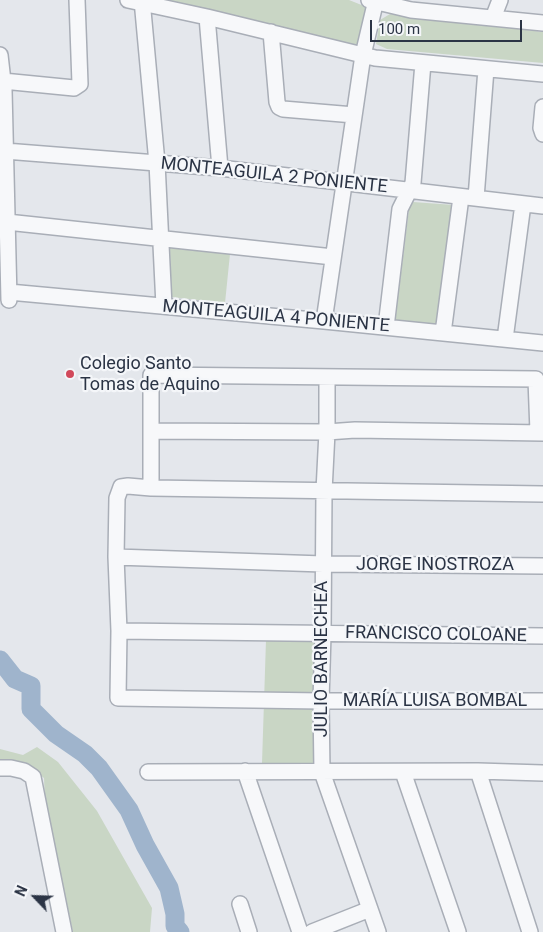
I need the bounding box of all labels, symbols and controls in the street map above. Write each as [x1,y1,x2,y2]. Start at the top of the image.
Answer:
scale bar [373,10,526,42]
text: 100 m [378,20,420,38]
street label: MONTEAGUILA 2 PONIENTE [159,153,389,199]
street label: MONTEAGUILA 4 PONIENTE [161,296,391,338]
place label: Colegio Santo Tomas de Aquino [80,353,220,396]
marker: Colegio Santo Tomas de Aquino [64,368,76,380]
street label: JORGE INOSTROZA [356,554,514,576]
street label: JULIO BARNECHEA [311,581,333,737]
street label: FRANCISCO COLOANE [345,623,527,647]
street label: MARÍA LUISA BOMBAL [343,690,527,712]
north arrow [10,872,60,922]
text: N [12,883,31,899]

